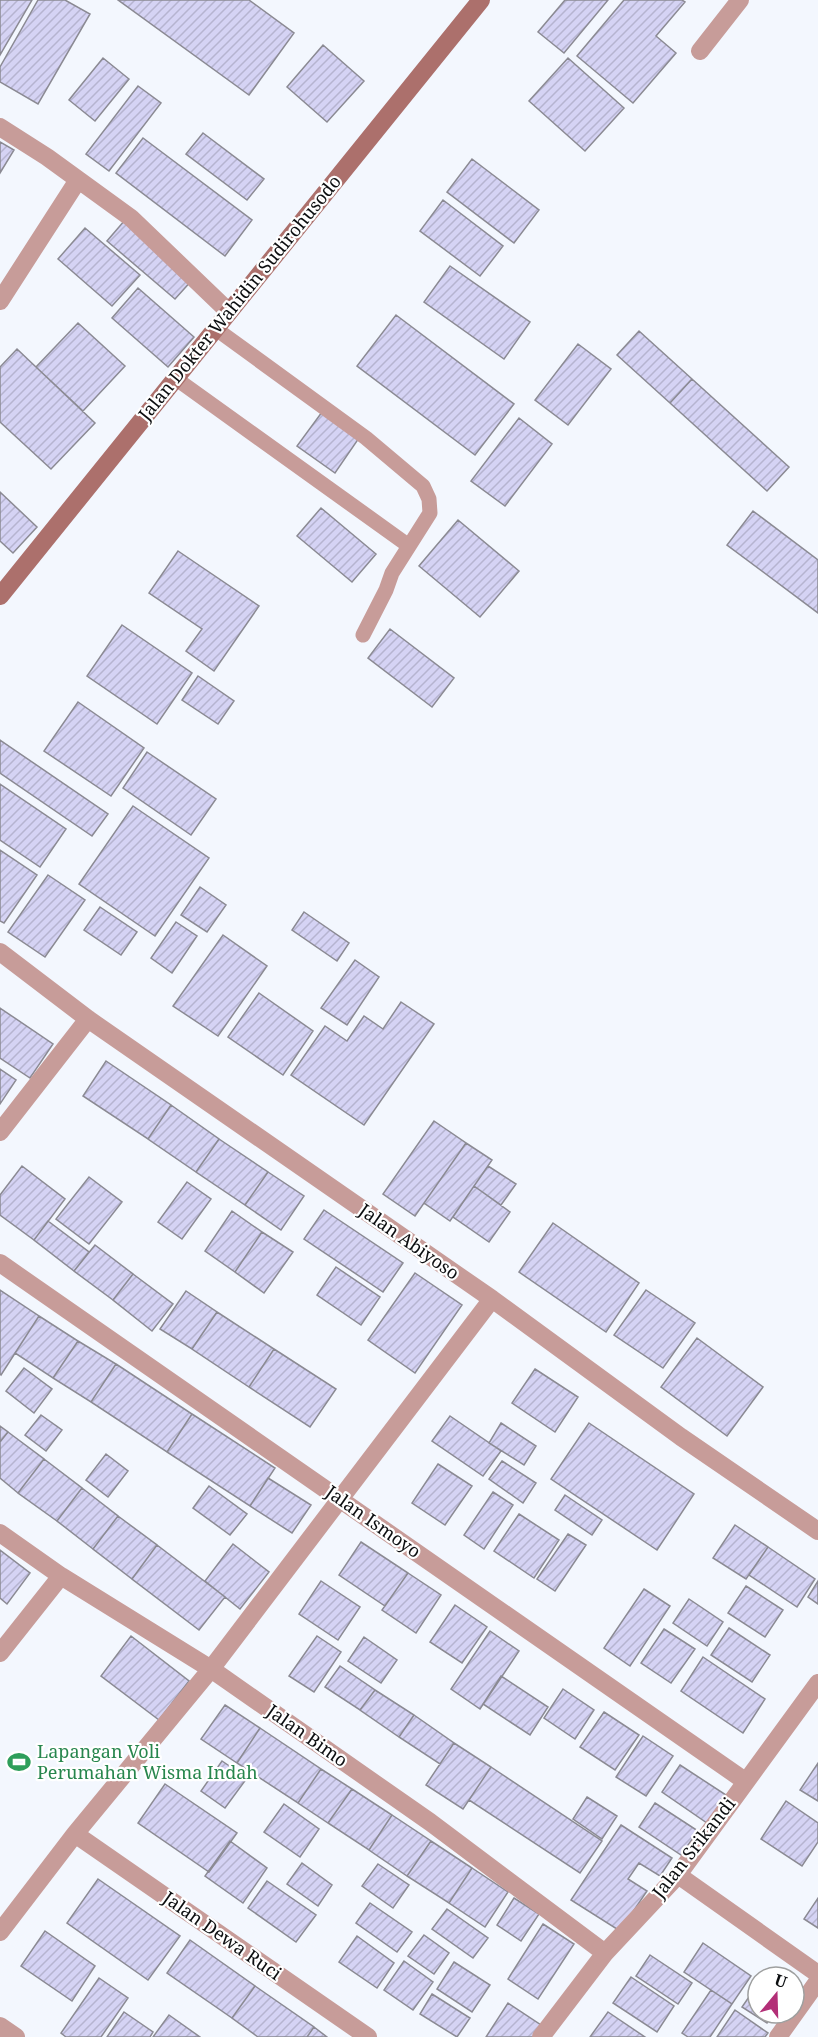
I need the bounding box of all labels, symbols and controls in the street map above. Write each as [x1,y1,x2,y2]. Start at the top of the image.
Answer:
street label: Jalan Dokter Wahidin Sudirohusodo [132,170,346,426]
street label: Jalan Abiyoso [354,1197,464,1285]
street label: Jalan Ismoyo [320,1479,426,1563]
street label: Jalan Bimo [262,1698,353,1772]
place label: Lapangan Voli Perumahan Wisma Indah [37,1739,258,1784]
sports icon: Lapangan Voli Perumahan Wisma Indah [6,1749,32,1775]
street label: Jalan Srikandi [646,1792,740,1904]
street label: Jalan Dewa Ruci [158,1885,287,1985]
north arrow [746,1965,806,2025]
text: U [772,1968,790,1993]

